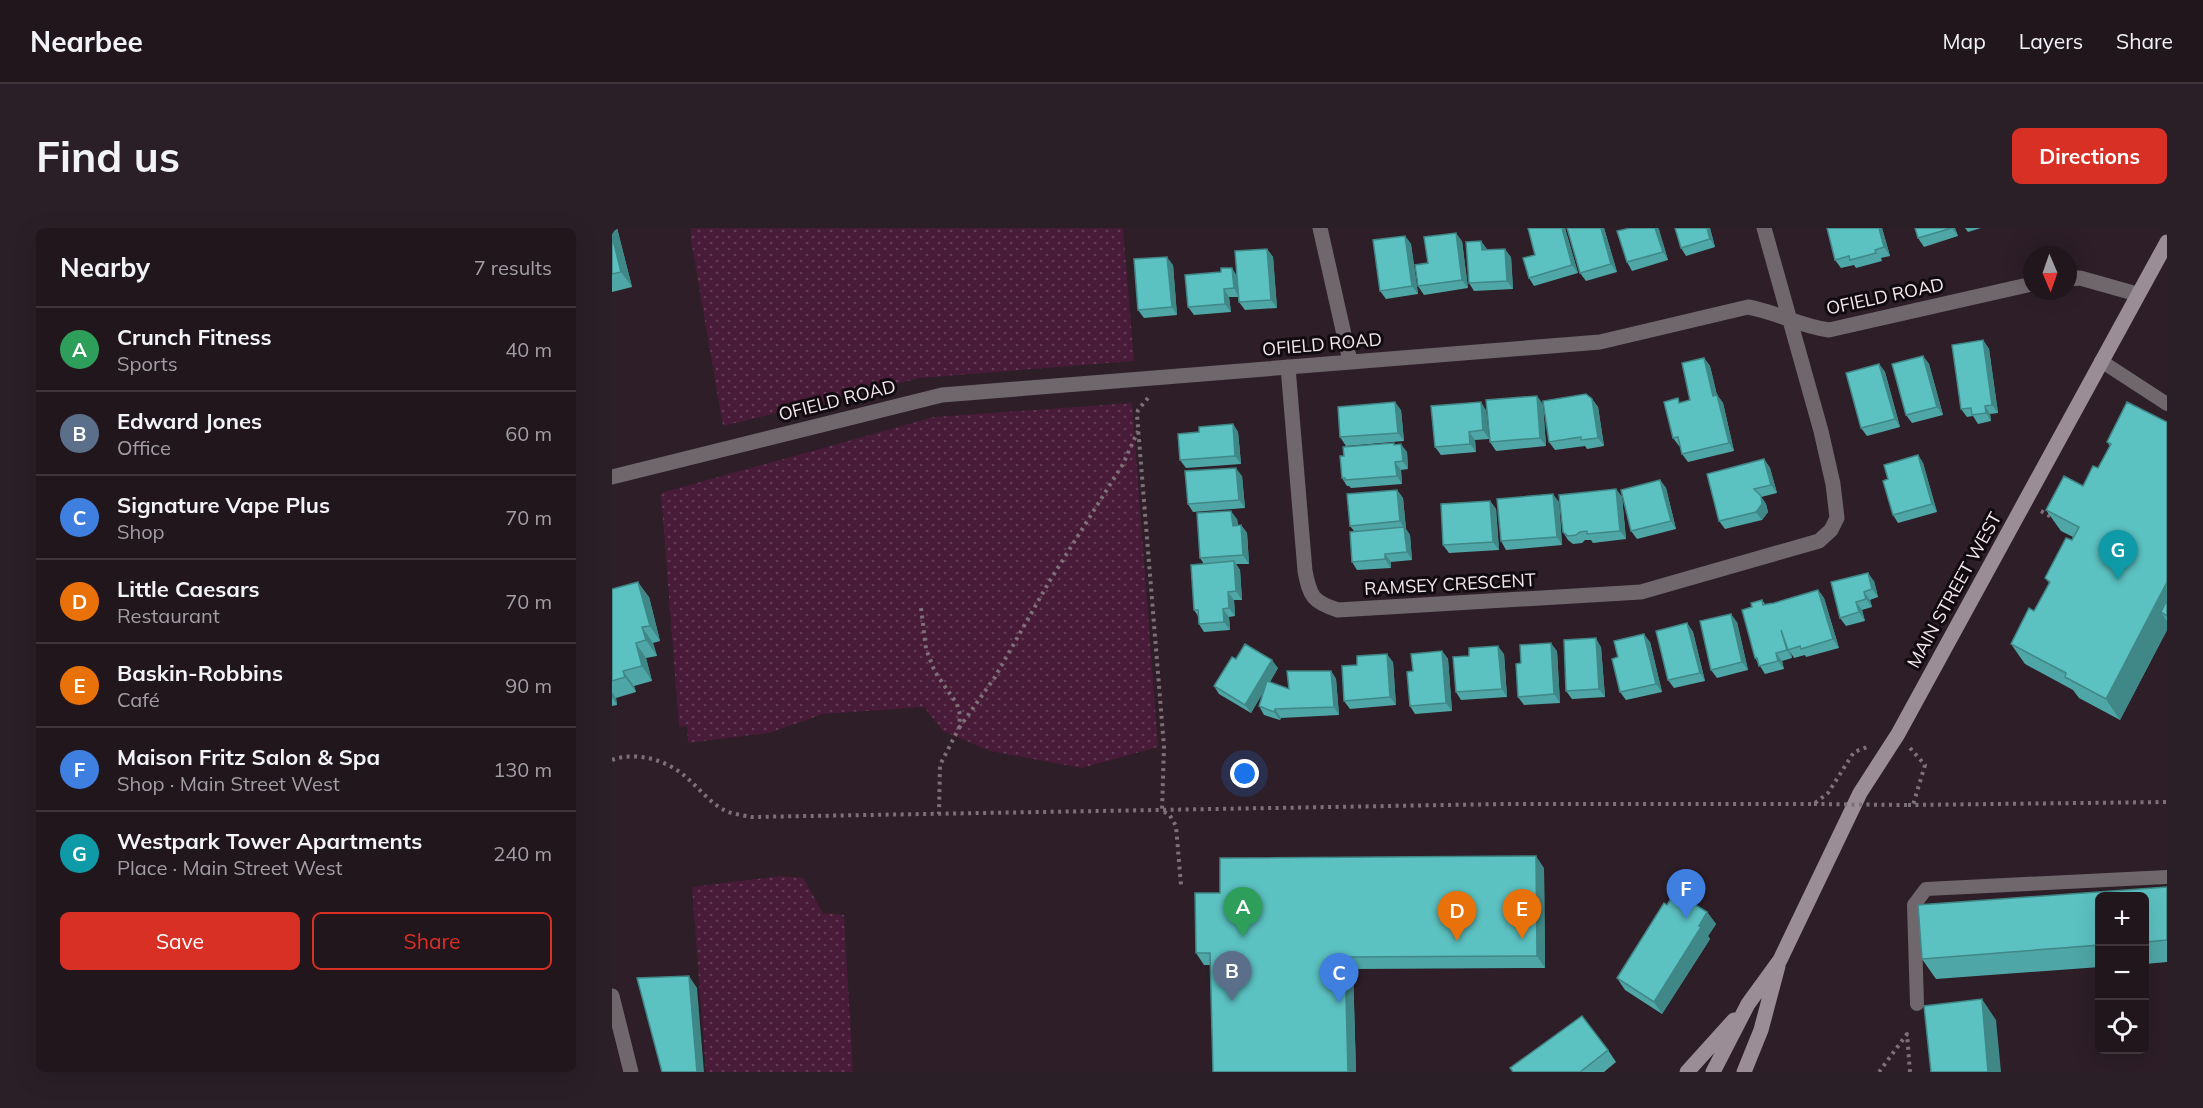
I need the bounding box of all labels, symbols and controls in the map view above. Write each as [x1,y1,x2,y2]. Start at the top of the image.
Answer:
text: Nearbee [30,24,143,59]
text: Map [1943,28,1986,54]
text: Layers [2019,28,2083,54]
text: Share [2116,28,2173,54]
button: Directions [2012,128,2167,184]
text: Find us [36,130,180,183]
north arrow [2023,246,2077,300]
text: Nearby [60,251,150,284]
text: 7 results [474,255,552,280]
street label: OFIELD ROAD [1824,272,1946,320]
text: Crunch Fitness [117,323,272,351]
street label: OFIELD ROAD [1261,327,1383,361]
text: A [72,337,87,362]
text: 40 m [505,337,552,362]
text: Sports [117,351,178,376]
street label: OFIELD ROAD [776,374,898,426]
text: Edward Jones [117,407,262,435]
text: B [73,421,86,446]
text: 60 m [505,421,552,446]
text: Office [117,435,171,460]
text: Signature Vape Plus [117,491,330,519]
text: C [73,505,86,530]
text: 70 m [505,505,552,530]
street label: MAIN STREET WEST [1902,508,2006,672]
text: Shop [117,519,165,544]
pin: G [2098,530,2138,580]
street label: RAMSEY CRESCENT [1364,568,1537,600]
text: Little Caesars [117,575,260,603]
text: D [72,589,87,614]
text: 70 m [505,589,552,614]
text: Restaurant [117,603,220,628]
text: Baskin-Robbins [117,659,283,687]
text: E [74,673,85,698]
text: 90 m [505,673,552,698]
text: Café [117,687,160,712]
text: Maison Fritz Salon & Spa [117,743,380,771]
text: F [74,757,85,782]
text: 130 m [493,757,552,782]
your location [1230,759,1259,788]
text: Shop · Main Street West [117,771,340,796]
text: Westpark Tower Apartments [117,827,422,855]
text: G [72,841,87,866]
text: 240 m [493,841,552,866]
text: Place · Main Street West [117,855,343,880]
pin: F [1666,870,1706,919]
pin: A [1224,888,1262,937]
pin: E [1502,890,1542,939]
pin: D [1438,892,1476,941]
map controls [2095,892,2149,1054]
button: + [2095,892,2149,946]
button: Save [60,912,300,970]
button: Share [312,912,552,970]
button: − [2095,946,2149,1000]
pin: B [1212,952,1252,1001]
pin: C [1320,954,1358,1003]
button: locate [2095,1000,2149,1054]

